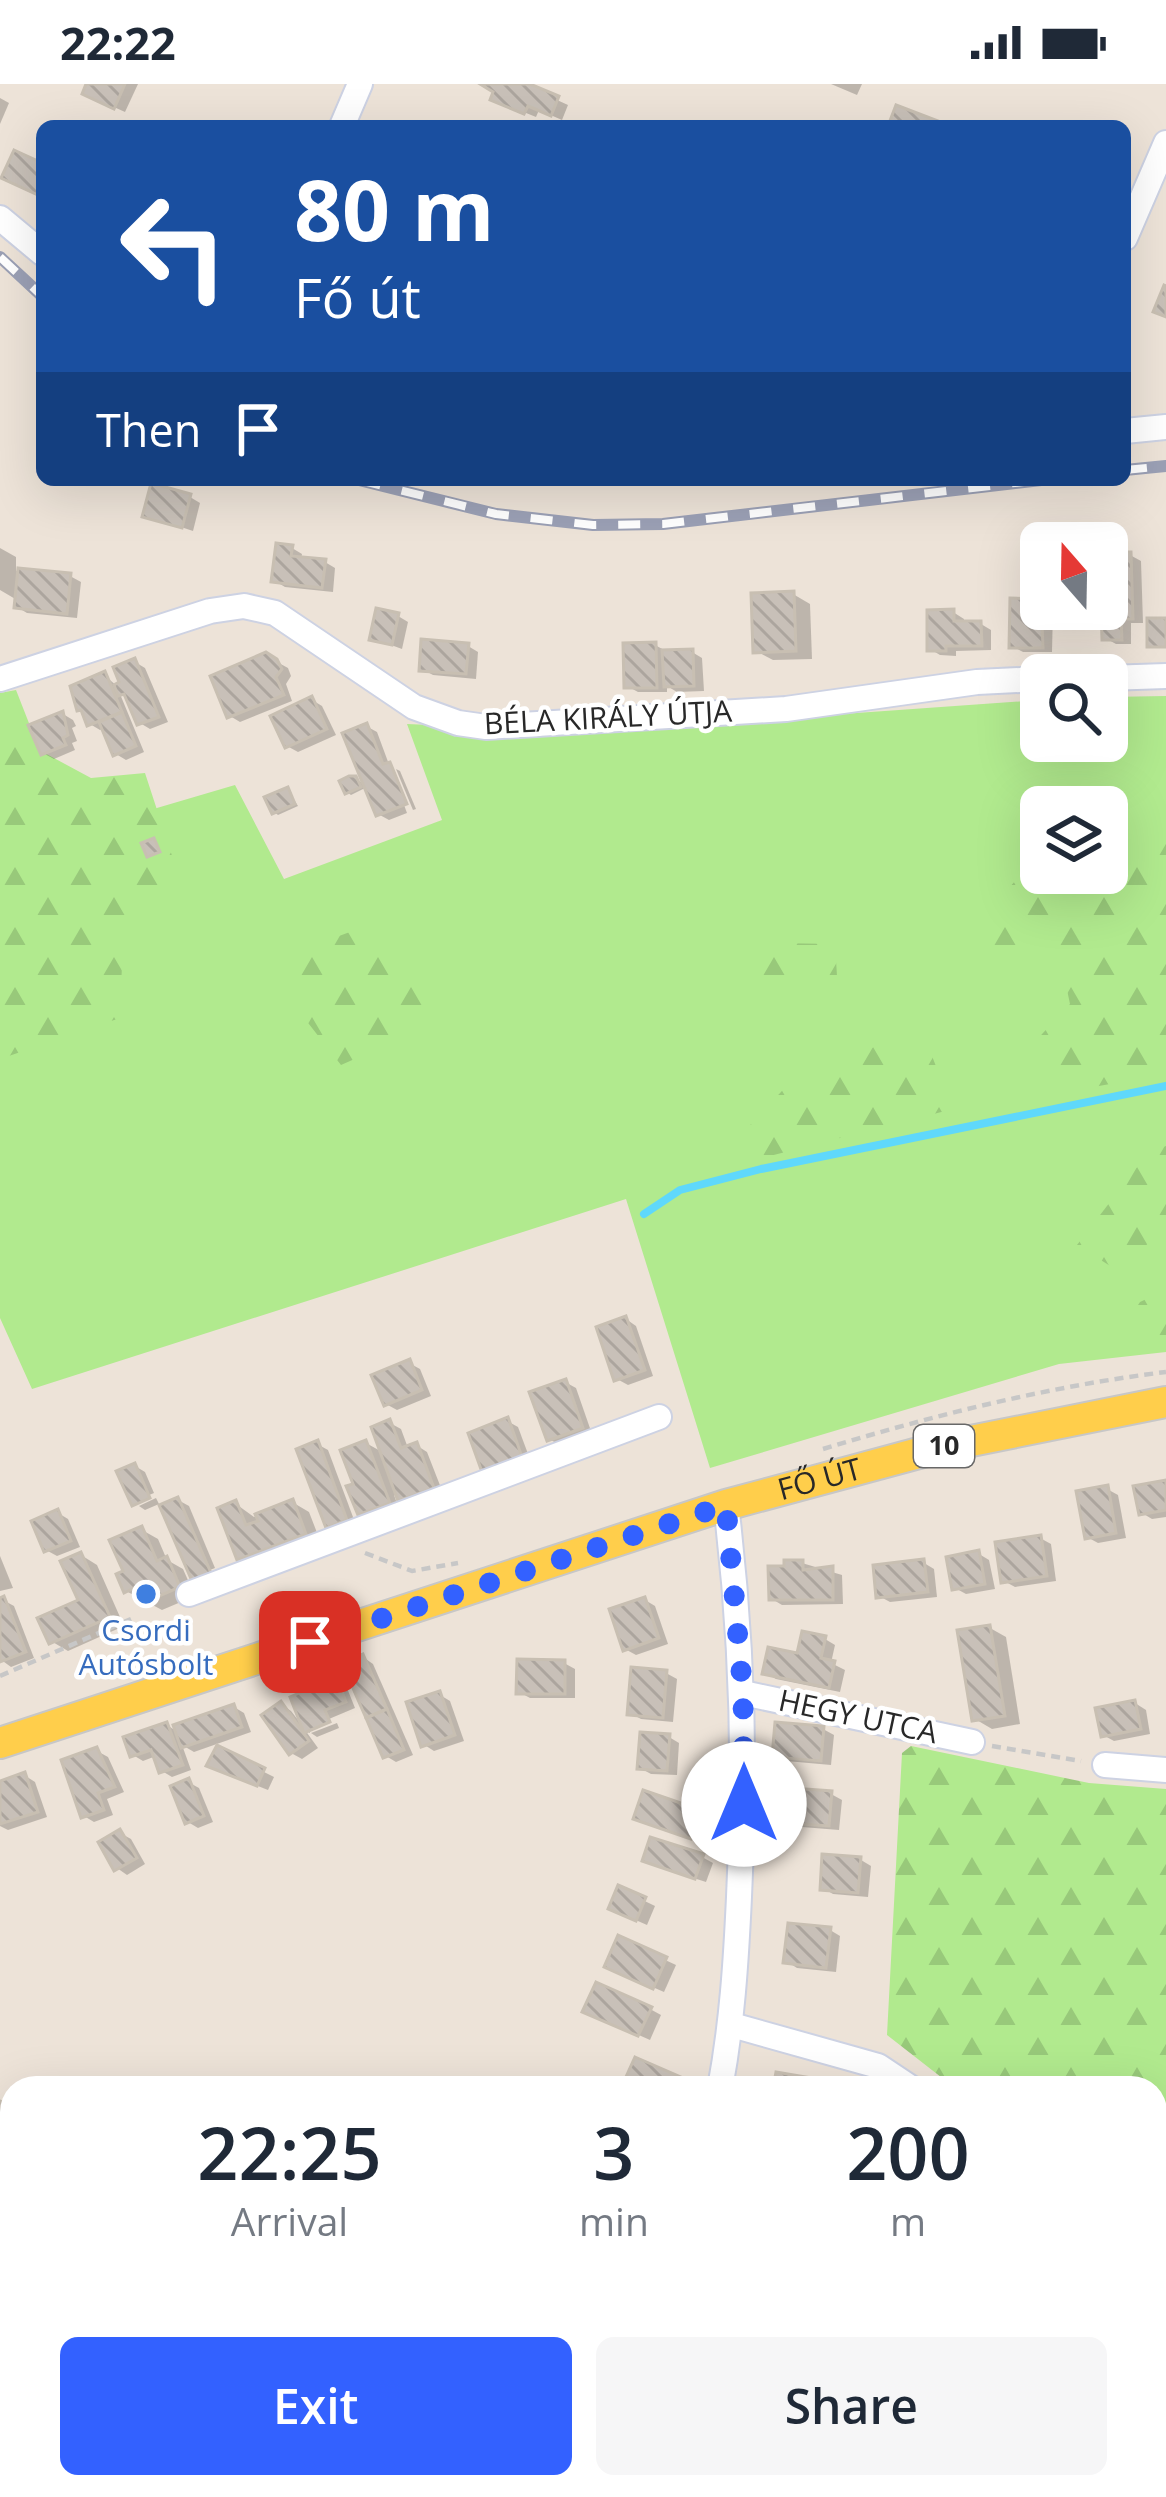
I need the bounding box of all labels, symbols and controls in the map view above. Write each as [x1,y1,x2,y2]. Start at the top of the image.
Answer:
text: 22:22 [60,12,176,73]
text: 80 m [294,151,494,266]
icon: left [96,168,252,324]
text: Fő út [294,260,421,334]
icon: arrive [225,396,291,462]
text: Then [96,399,201,460]
north arrow [1020,522,1128,630]
map controls [1020,522,1128,894]
button: search [1020,654,1128,762]
street label: BÉLA KIRÁLY ÚTJA [483,690,733,743]
button: layers [1020,786,1128,894]
road number: 10 [914,1425,974,1467]
street label: FŐ ÚT [773,1447,866,1509]
marker: Csordi Autósbolt [133,1581,159,1607]
pin [259,1591,361,1693]
place label: Csordi Autósbolt [78,1609,214,1684]
icon: arrive [277,1609,343,1675]
street label: HEGY UTCA [775,1679,942,1752]
position arrow [681,1741,807,1867]
text: 22:25 [197,2103,382,2201]
text: 3 [593,2103,635,2201]
text: 200 [846,2103,970,2201]
text: Arrival [231,2194,348,2247]
text: min [579,2194,649,2247]
text: m [890,2194,926,2247]
button: Exit [60,2337,572,2475]
button: Share [596,2337,1107,2475]

